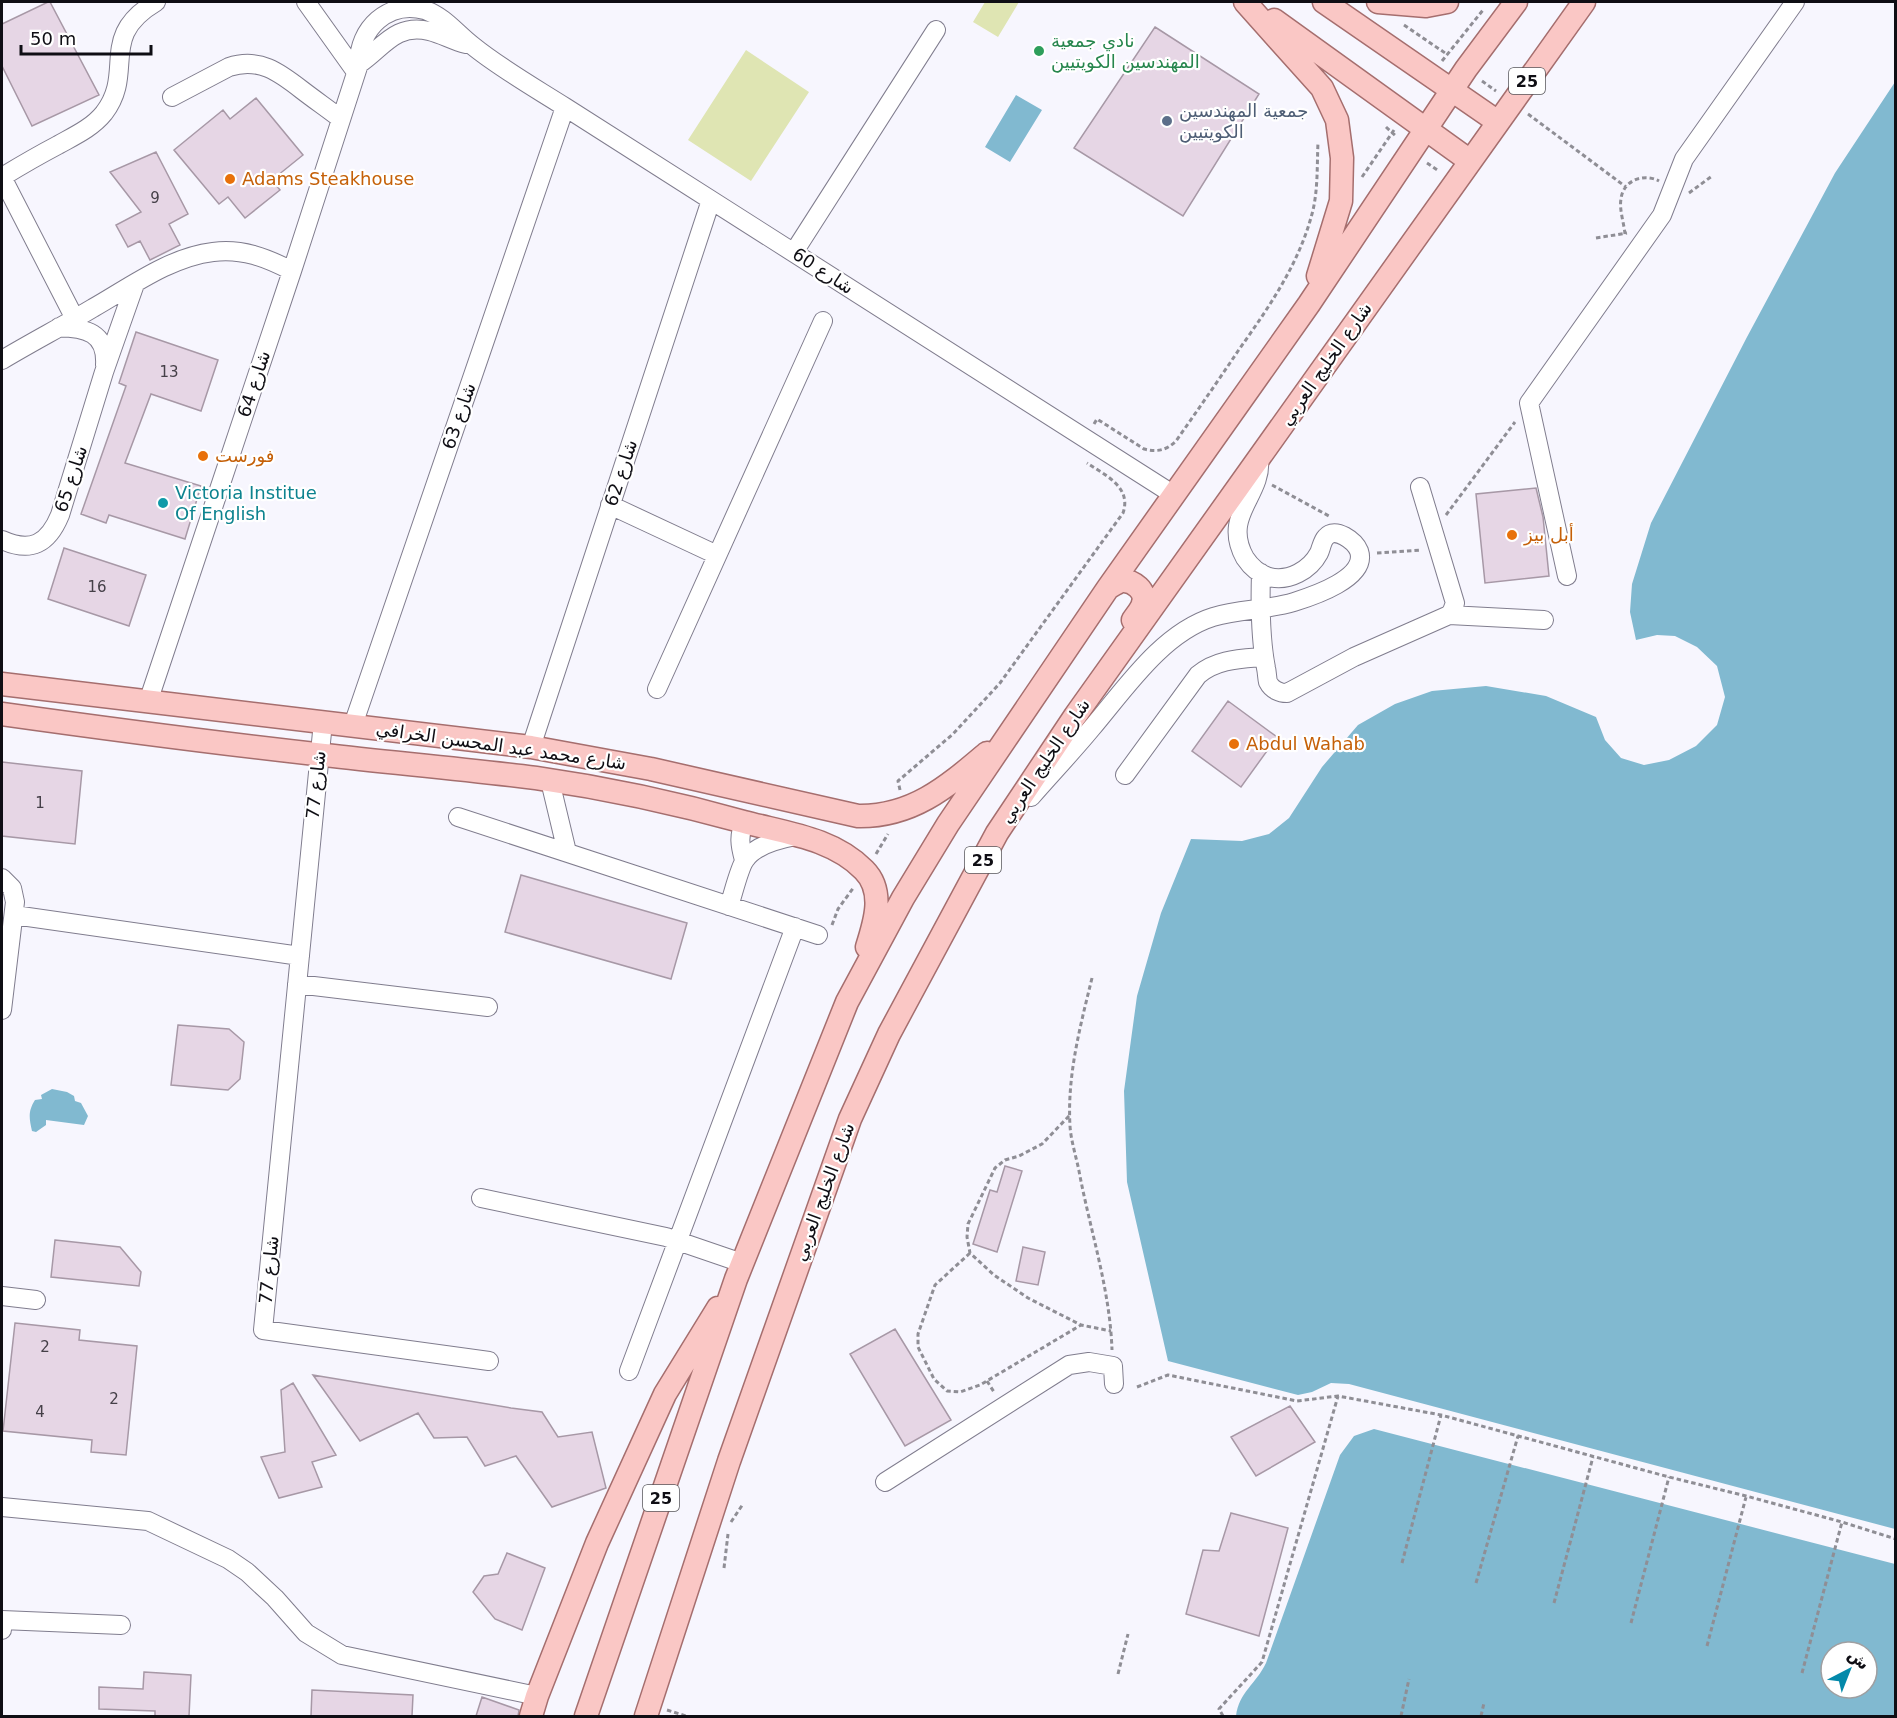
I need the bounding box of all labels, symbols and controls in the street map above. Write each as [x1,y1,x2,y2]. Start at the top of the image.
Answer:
scale bar [21,18,152,56]
text: 50 m [30,28,76,49]
place label: نادي جمعية المهندسين الكويتيين [1051,30,1200,73]
marker: نادي جمعية المهندسين الكويتيين [1032,44,1046,58]
road number: 25 [1509,68,1545,94]
place label: جمعية المهندسين الكويتيين [1179,100,1308,143]
marker: جمعية المهندسين الكويتيين [1160,114,1174,128]
place label: Adams Steakhouse [242,168,414,189]
marker: Adams Steakhouse [223,172,237,186]
house number: 9 [150,189,160,207]
street label: شارع 60 [788,243,858,299]
street label: شارع الخليج العربي [1275,298,1377,430]
street label: شارع 64 [233,348,275,420]
house number: 13 [159,363,179,381]
street label: شارع 63 [437,380,481,452]
street label: شارع 62 [600,437,642,509]
street label: شارع 65 [50,443,92,515]
place label: فورست [215,445,274,467]
marker: فورست [196,449,210,463]
place label: Victoria Institue Of English [175,482,317,524]
marker: Victoria Institue Of English [156,496,170,510]
place label: أبل بيز [1523,523,1574,546]
marker: أبل بيز [1505,528,1519,542]
house number: 16 [87,578,107,596]
street label: شارع الخليج العربي [995,694,1095,828]
street label: شارع محمد عبد المحسن الخرافي [374,718,628,774]
place label: Abdul Wahab [1246,733,1365,754]
marker: Abdul Wahab [1227,737,1241,751]
street label: شارع 77 [301,750,331,820]
house number: 1 [35,794,45,812]
road number: 25 [965,847,1001,873]
street label: شارع الخليج العربي [789,1120,859,1264]
street label: شارع 77 [254,1235,284,1305]
house number: 2 [40,1338,50,1356]
house number: 2 [109,1390,119,1408]
house number: 4 [35,1403,45,1421]
road number: 25 [643,1485,679,1511]
north arrow [1819,1640,1879,1700]
text: ش [1844,1645,1873,1674]

